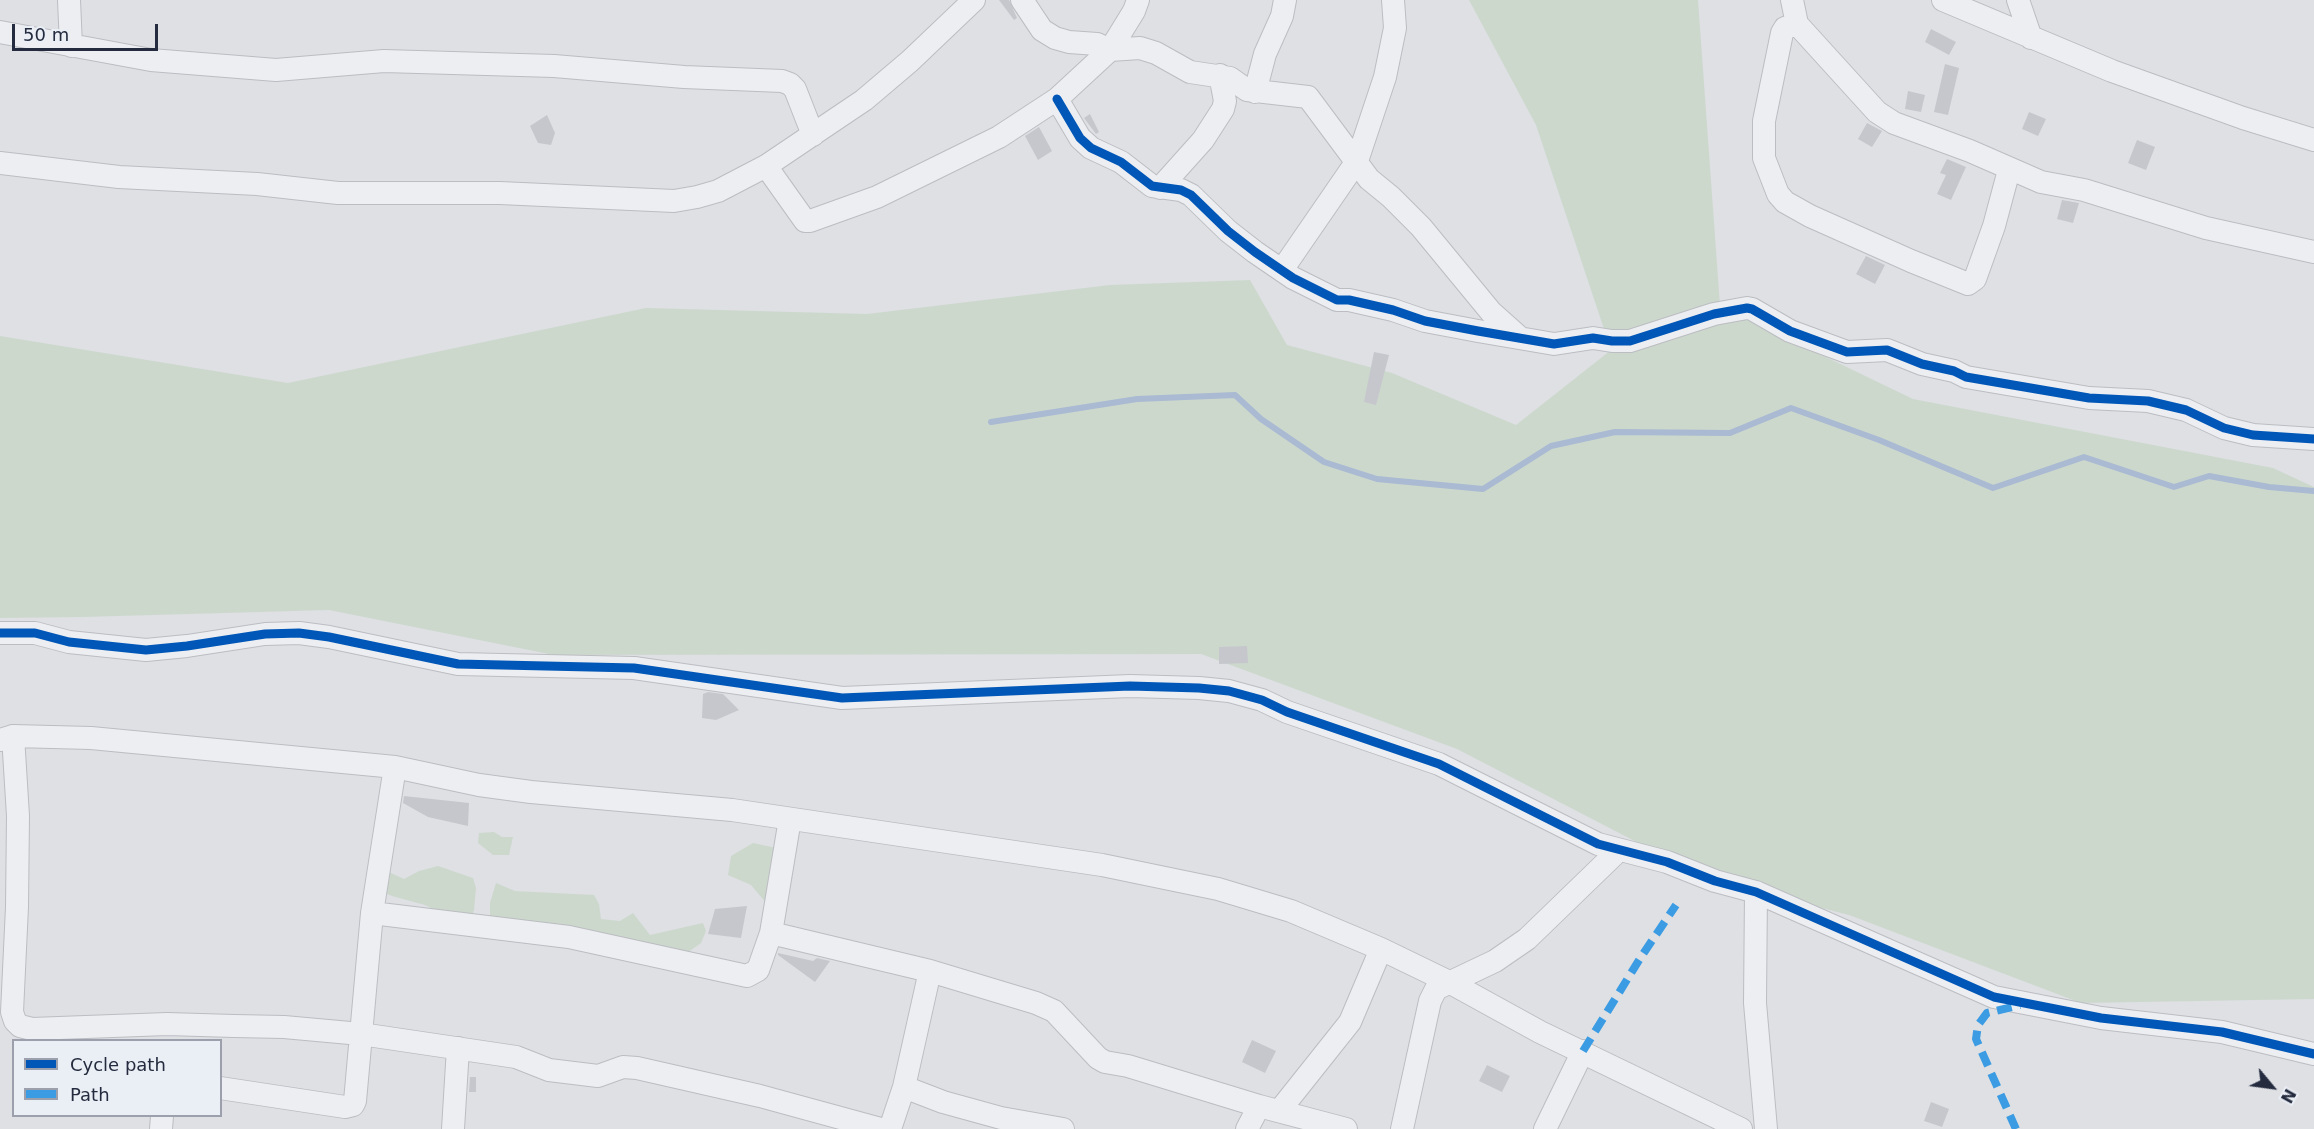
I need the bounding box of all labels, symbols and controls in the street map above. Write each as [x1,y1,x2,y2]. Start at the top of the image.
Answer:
scale bar [15,12,160,50]
text: 50 m [23,24,69,45]
legend [12,1039,222,1117]
text: Cycle path [70,1054,166,1075]
north arrow [2242,1057,2302,1117]
text: Path [70,1084,110,1105]
text: N [2277,1086,2300,1106]

